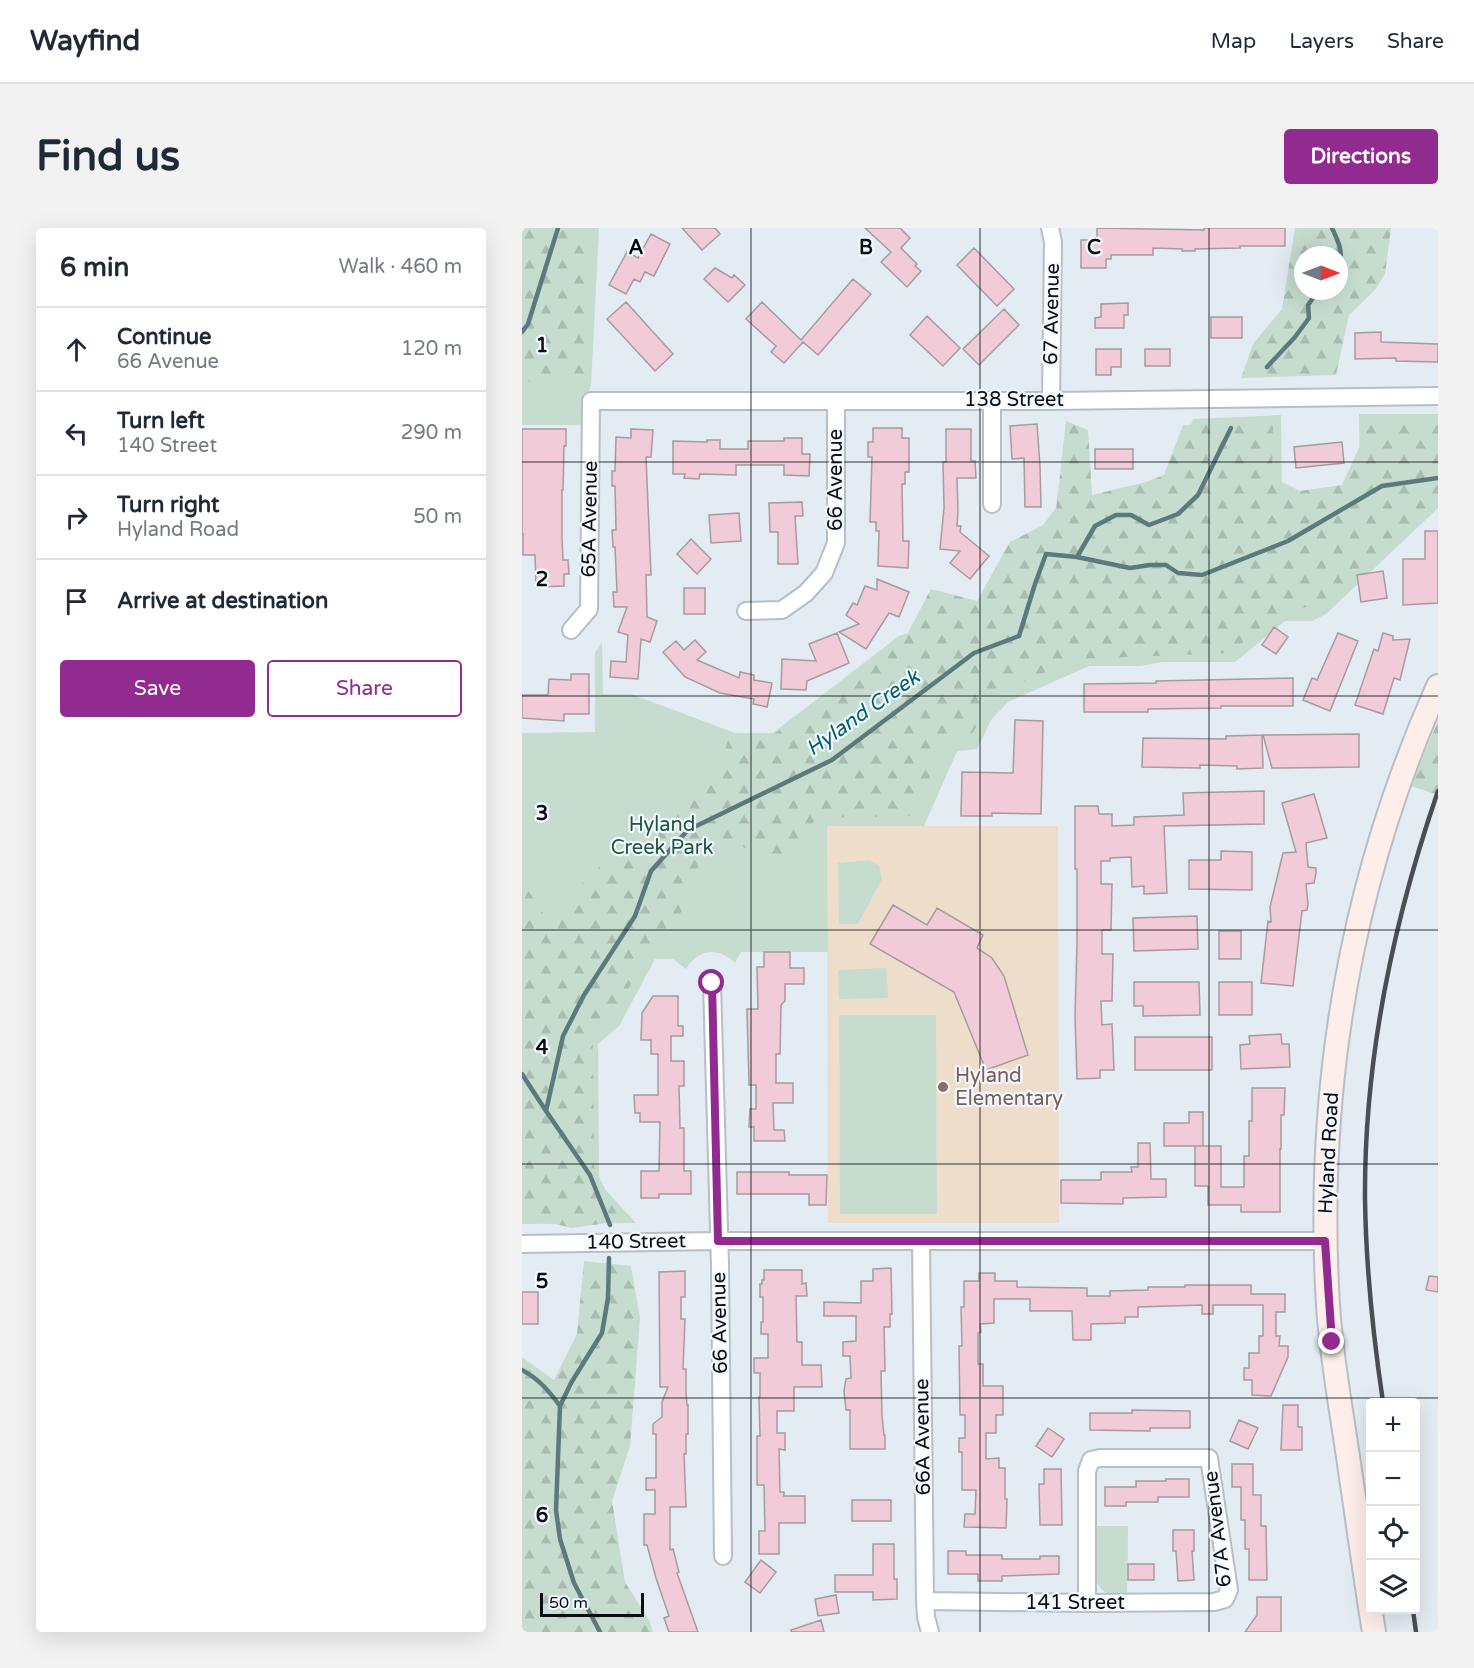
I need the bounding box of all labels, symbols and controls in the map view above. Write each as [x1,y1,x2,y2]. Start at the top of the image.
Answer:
text: Wayfind [30,24,140,58]
text: Map [1211,29,1256,54]
text: Layers [1289,29,1354,54]
text: Share [1387,29,1444,54]
button: Directions [1284,129,1438,184]
text: Find us [36,131,180,182]
text: A [629,236,644,260]
text: B [859,236,873,260]
text: C [1087,236,1101,260]
north arrow [1294,246,1348,300]
text: 6 min [60,252,129,283]
text: Walk · 460 m [339,255,462,279]
street label: 67 Avenue [1039,263,1065,365]
text: Continue [117,324,212,350]
icon: ahead [60,333,93,366]
text: 1 [536,334,548,358]
text: 120 m [401,337,462,361]
text: 66 Avenue [117,350,219,374]
street label: 138 Street [964,388,1064,412]
text: Turn left [117,408,205,434]
icon: left [60,417,93,450]
text: 290 m [401,421,462,445]
street label: 66 Avenue [824,429,848,531]
text: 140 Street [117,434,217,458]
street label: 65A Avenue [577,460,603,578]
text: Turn right [117,492,219,518]
icon: right [60,501,93,534]
text: 50 m [413,505,462,529]
text: Hyland Road [117,518,239,542]
text: 2 [536,568,548,592]
icon: arrive [60,585,93,618]
text: Arrive at destination [117,588,328,614]
button: Save [60,660,255,717]
button: Share [267,660,462,717]
water label: Hyland Creek [801,664,926,761]
text: 3 [536,802,548,826]
park label: Hyland Creek Park [611,813,713,860]
route start [698,969,724,995]
text: 4 [536,1036,549,1060]
place label: Hyland Elementary [955,1064,1063,1111]
marker: Hyland Elementary [936,1080,950,1094]
street label: Hyland Road [1314,1091,1344,1215]
street label: 140 Street [586,1229,687,1255]
text: 5 [536,1270,548,1294]
street label: 66 Avenue [707,1272,733,1374]
route end [1318,1328,1344,1354]
street label: 66A Avenue [910,1378,936,1496]
map controls [1366,1398,1420,1614]
button: + [1366,1398,1420,1452]
button: − [1366,1452,1420,1506]
street label: 67A Avenue [1199,1470,1237,1588]
text: 6 [536,1504,548,1528]
button: locate [1366,1506,1420,1560]
button: layers [1366,1560,1420,1614]
scale bar [540,1590,644,1618]
street label: 141 Street [1025,1591,1125,1615]
text: 50 m [549,1593,588,1613]

